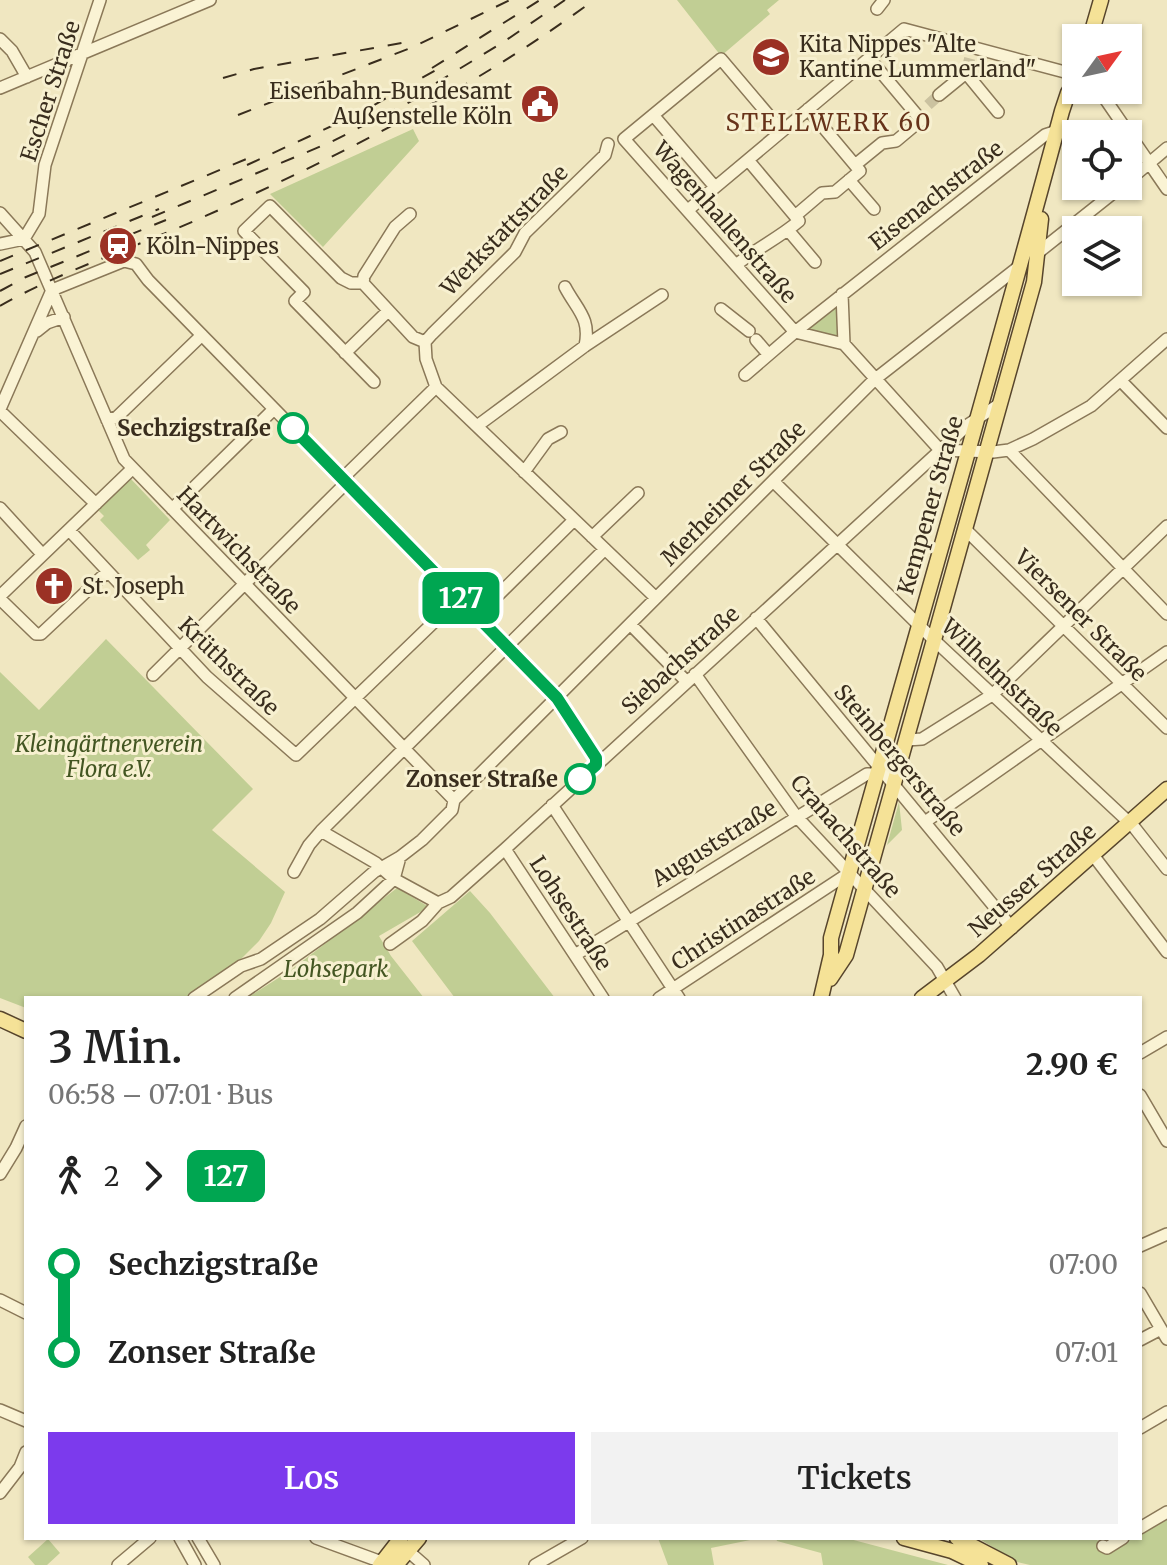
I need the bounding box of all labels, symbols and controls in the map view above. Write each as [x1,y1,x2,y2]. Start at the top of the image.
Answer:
street label: Escher Straße [14,17,86,165]
north arrow [1062,24,1142,104]
map controls [1062,24,1142,296]
place label: Kita Nippes "Alte Kantine Lummerland" [799,30,1036,83]
school or university icon: Kita Nippes "Alte Kantine Lummerland" [750,36,792,78]
place label: Eisenbahn-Bundesamt Außenstelle Köln [269,77,512,130]
public building icon: Eisenbahn-Bundesamt Außenstelle Köln [519,83,561,125]
district label: STELLWERK 60 [726,107,932,138]
button: locate [1062,120,1142,200]
street label: Eisenachstraße [863,134,1009,256]
street label: Wagenhallenstraße [646,135,803,309]
street label: Werkstattstraße [434,159,574,302]
button: layers [1062,216,1142,296]
station icon: Köln-Nippes [97,225,139,267]
place label: Köln-Nippes [146,232,279,260]
marker: Sechzigstraße [278,413,308,443]
street label: Kempener Straße [891,413,969,597]
place label: Sechzigstraße [117,414,271,442]
street label: Merheimer Straße [655,415,811,571]
street label: Hartwichstraße [171,480,307,620]
street label: Viersener Straße [1008,542,1153,687]
church icon: St. Joseph [33,565,75,607]
place label: St. Joseph [82,572,185,600]
line badge: 127 [415,572,507,624]
text: 127 [438,580,484,616]
street label: Siebachstraße [615,600,745,720]
street label: Krüthstraße [173,611,285,721]
street label: Wilhelmstraße [935,612,1068,742]
street label: Steinbergerstraße [828,678,972,842]
park label: Kleingärtnerverein Flora e.V. [14,730,203,783]
marker: Zonser Straße [565,764,595,794]
place label: Zonser Straße [406,765,558,793]
street label: Cranachstraße [785,769,907,903]
street label: Auguststraße [645,793,782,893]
street label: Neusser Straße [963,817,1101,943]
street label: Lohsestraße [524,851,618,975]
street label: Christinastraße [666,862,820,976]
park label: Lohsepark [284,955,388,983]
text: 3 Min. [48,1020,182,1075]
text: 2.90 € [1026,1045,1118,1083]
text: 06:58 – 07:01 · Bus [48,1078,273,1111]
icon: walk [48,1154,92,1198]
icon: forward [131,1154,175,1198]
text: 127 [203,1158,249,1194]
text: 2 [104,1160,119,1193]
text: Sechzigstraße [108,1245,318,1283]
text: 07:00 [1049,1248,1118,1281]
text: Zonser Straße [108,1333,316,1371]
text: 07:01 [1055,1336,1118,1369]
button: Los [48,1432,575,1524]
button: Tickets [591,1432,1118,1524]

